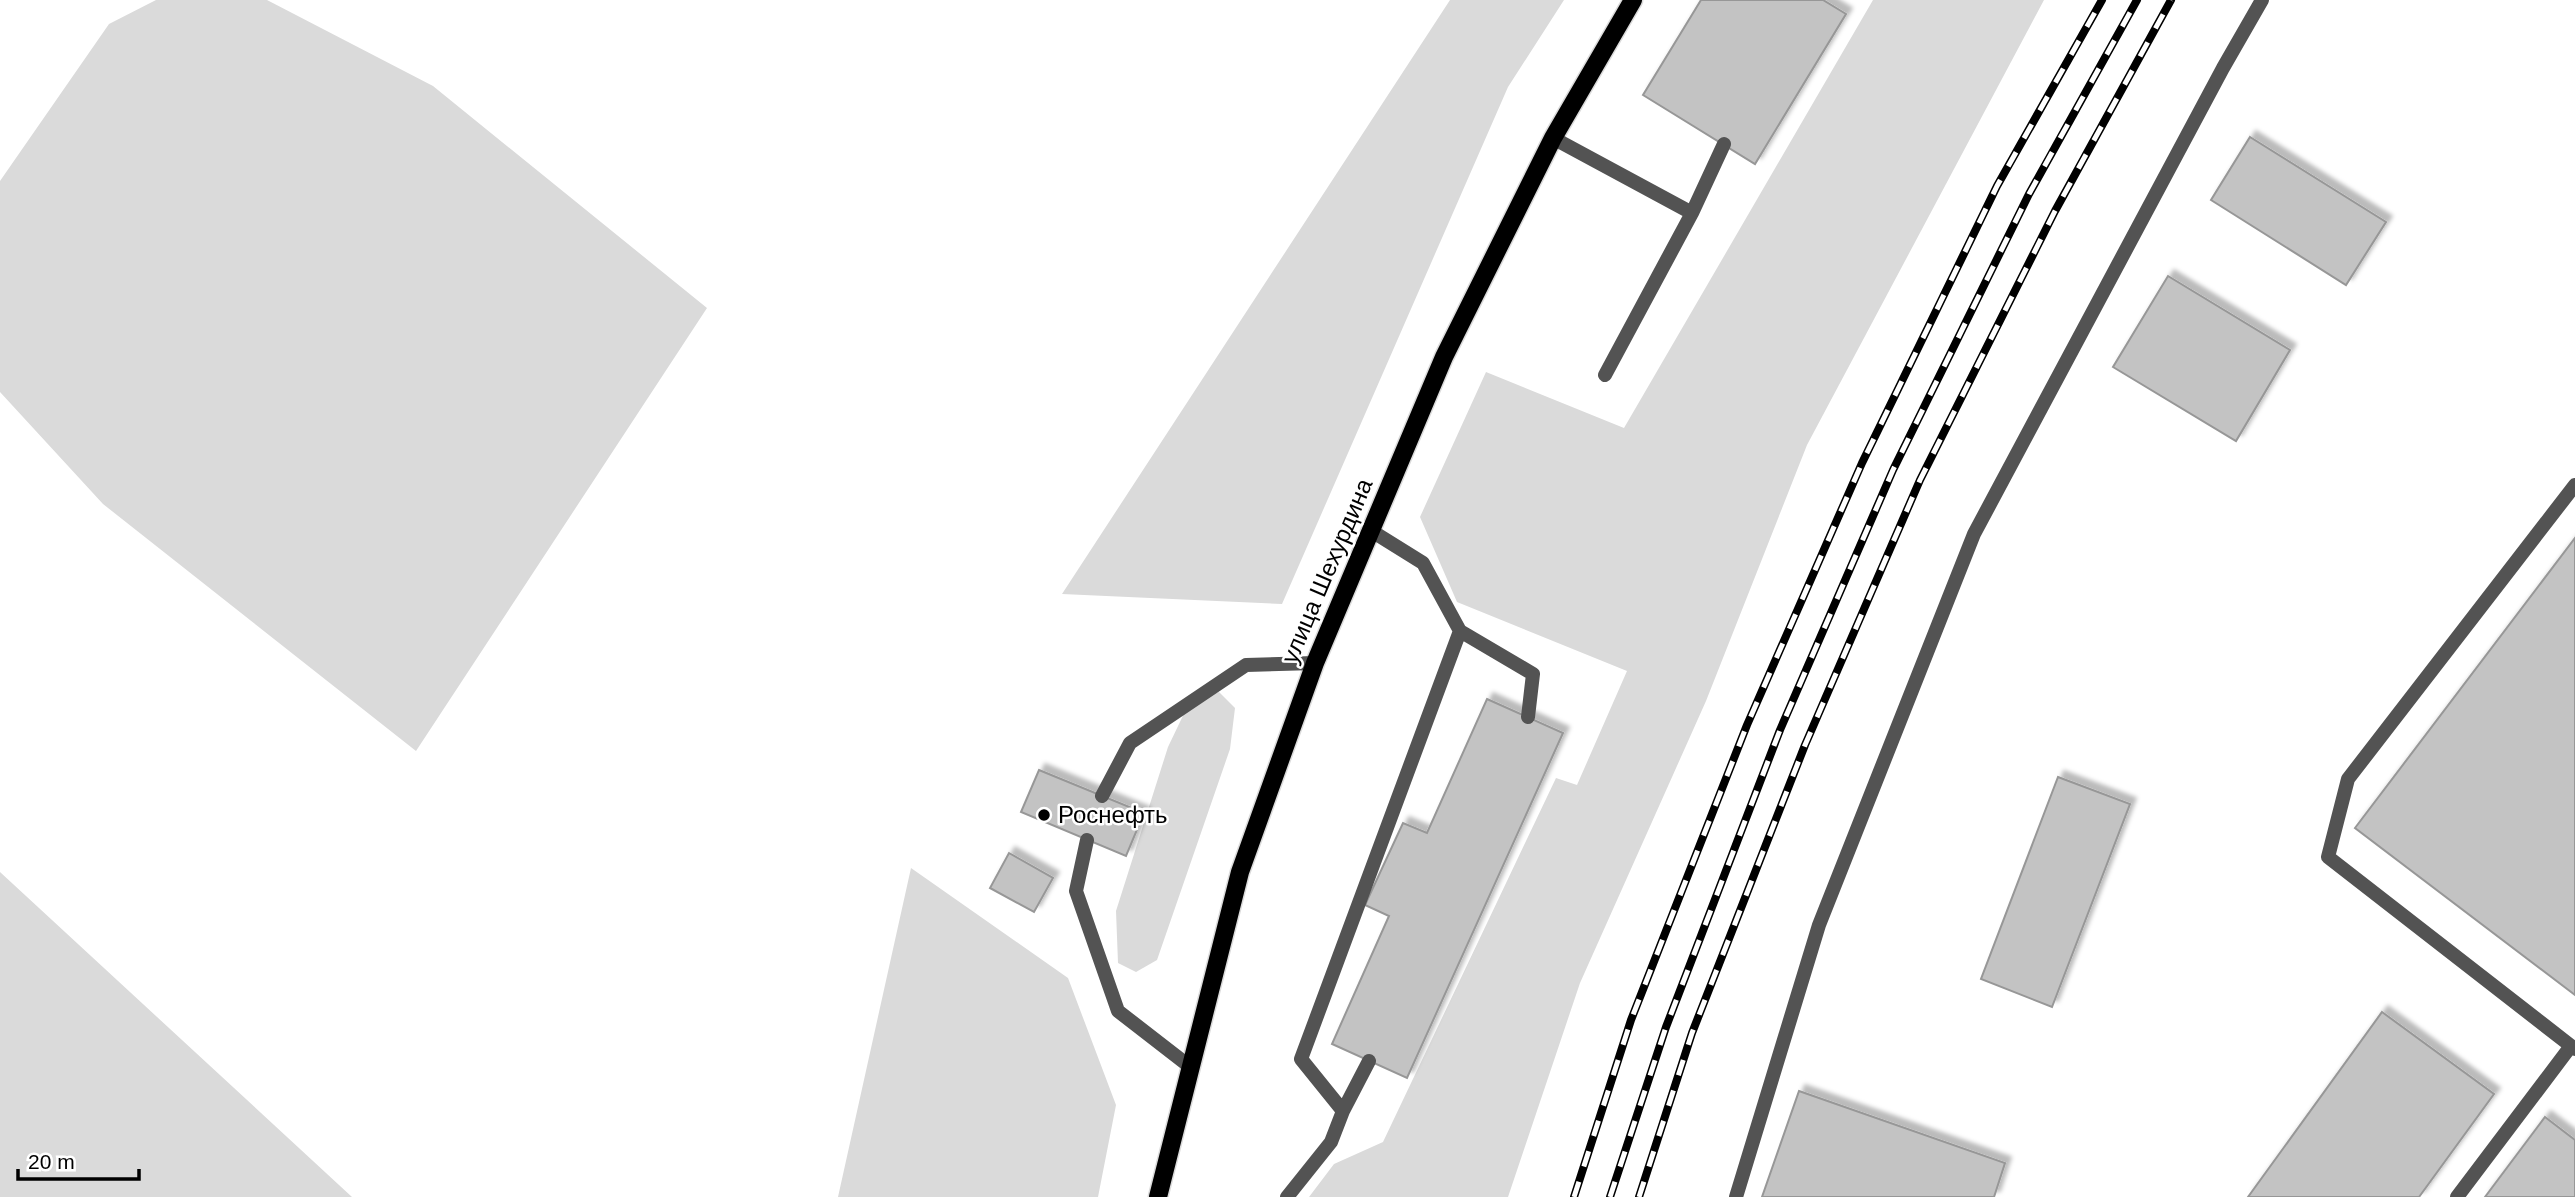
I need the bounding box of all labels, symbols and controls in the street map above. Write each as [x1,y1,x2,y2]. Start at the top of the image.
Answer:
street label: улица Шехурдина [1275,474,1378,667]
place label: Роснефть [1058,801,1168,828]
marker: Роснефть [1036,807,1052,823]
scale bar [18,1138,138,1182]
text: 20 m [28,1150,75,1173]

